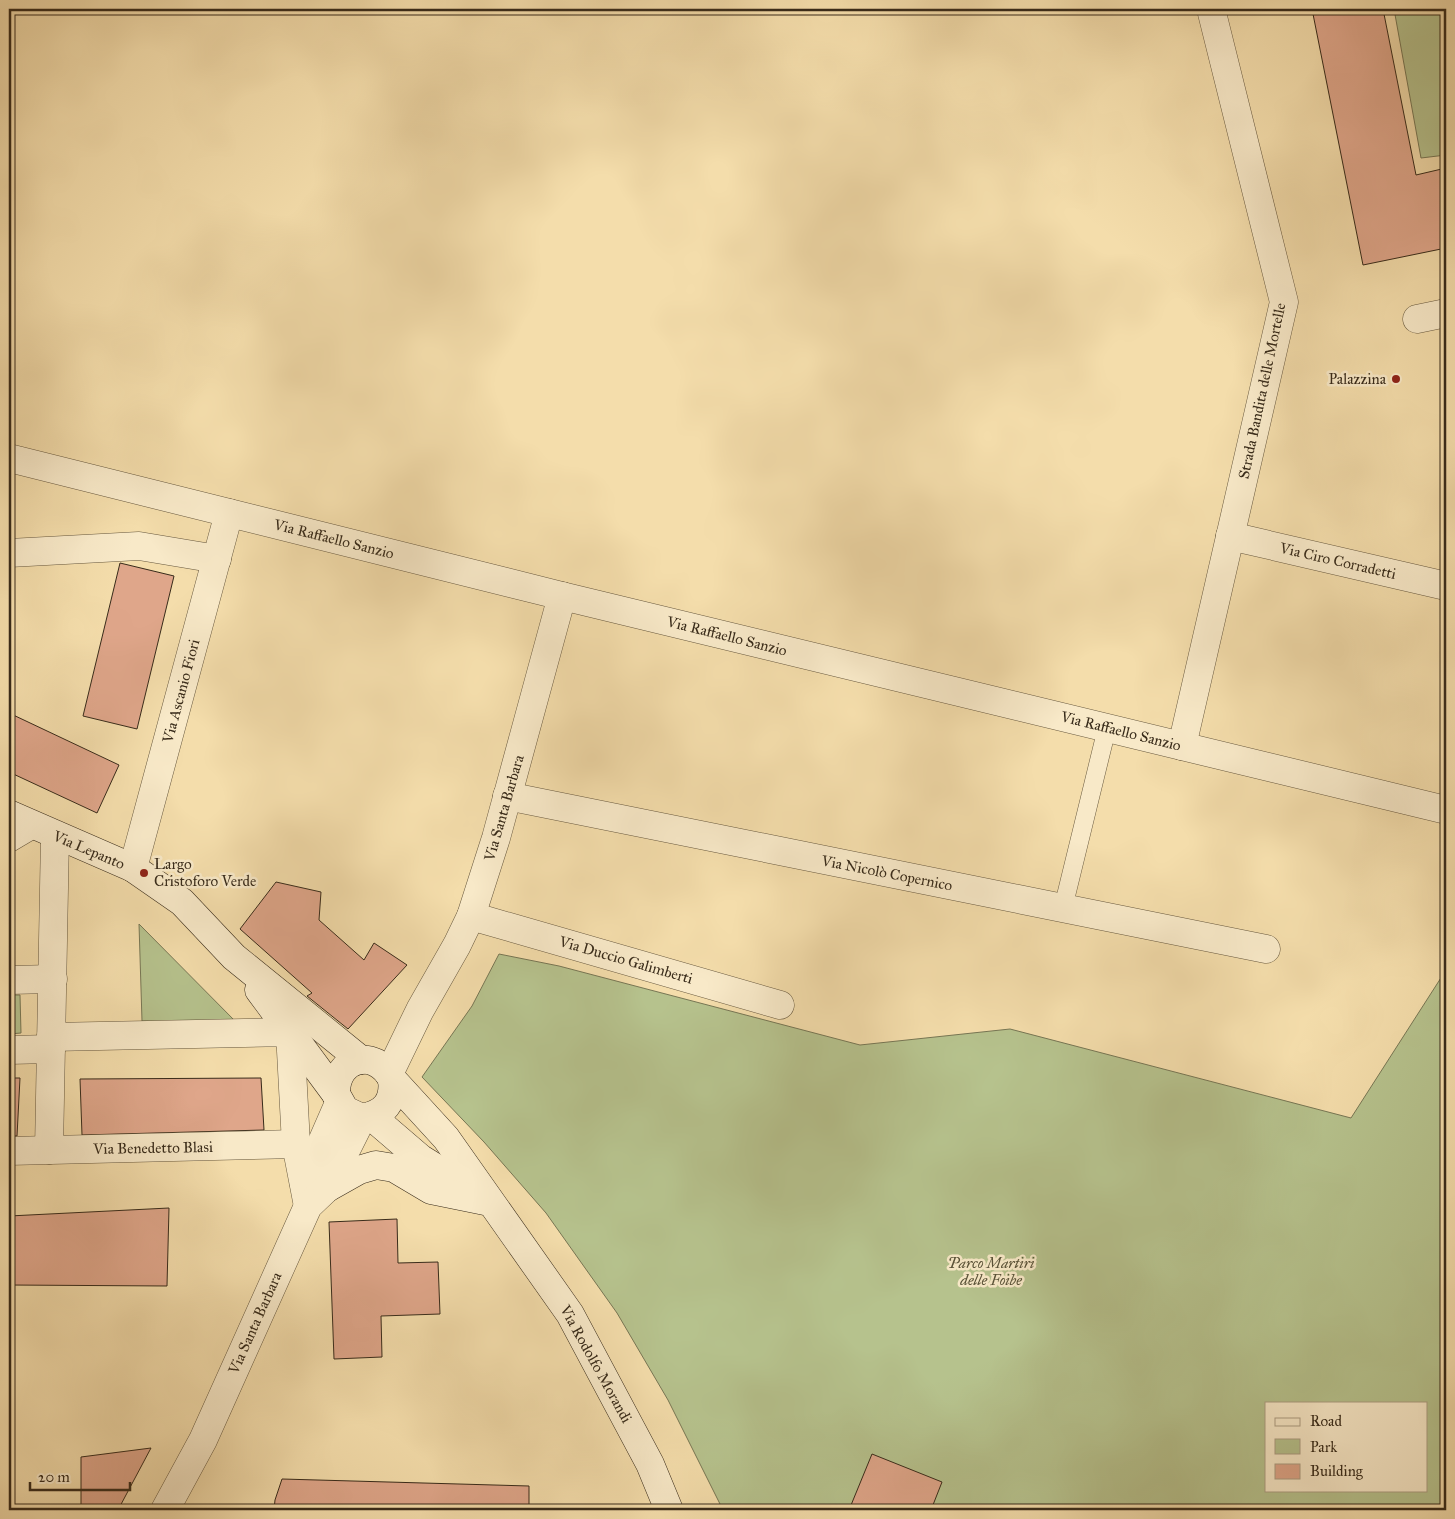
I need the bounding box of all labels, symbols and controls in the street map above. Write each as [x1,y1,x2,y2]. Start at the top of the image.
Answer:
street label: Strada Bandita delle Mortelle [1235,301,1289,481]
place label: Palazzina [1329,370,1387,388]
marker: Palazzina [1390,373,1402,385]
street label: Via Raffaello Sanzio [271,515,396,563]
street label: Via Ciro Corradetti [1277,539,1398,583]
street label: Via Raffaello Sanzio [664,612,789,660]
street label: Via Ascanio Fiori [158,637,203,746]
street label: Via Raffaello Sanzio [1058,707,1183,755]
street label: Via Santa Barbara [480,752,528,864]
street label: Via Lepanto [49,826,128,873]
street label: Via Nicolò Copernico [819,851,954,895]
place label: Largo Cristoforo Verde [154,855,256,890]
marker: Largo Cristoforo Verde [138,867,150,879]
street label: Via Duccio Galimberti [556,932,695,988]
street label: Via Benedetto Blasi [92,1138,213,1158]
park label: Parco Martiri delle Foibe [948,1254,1035,1289]
street label: Via Santa Barbara [224,1269,286,1378]
street label: Via Rodolfo Morandi [556,1301,636,1426]
legend [1265,1402,1428,1492]
text: Road [1310,1412,1342,1430]
text: Park [1310,1438,1337,1456]
scale bar [30,1459,130,1491]
text: Building [1310,1462,1364,1480]
text: 20 m [38,1468,70,1486]

